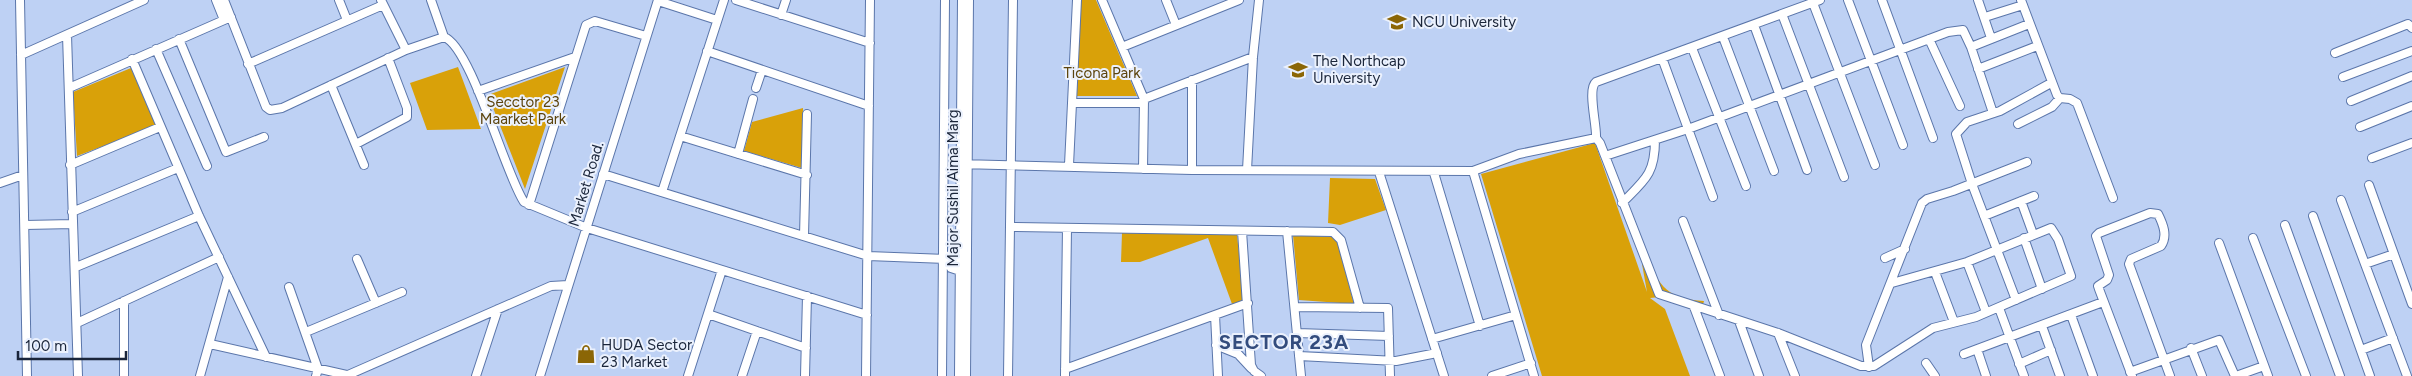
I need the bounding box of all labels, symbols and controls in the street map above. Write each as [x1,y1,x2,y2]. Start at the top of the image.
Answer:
school or university icon: NCU University [1386,11,1408,33]
place label: NCU University [1412,13,1516,31]
place label: The Northcap University [1313,52,1406,87]
school or university icon: The Northcap University [1287,59,1309,81]
park label: Ticona Park [1064,64,1141,82]
park label: Secctor 23 Maarket Park [480,93,567,128]
street label: Major Sushil Aima Marg [944,109,962,267]
street label: Market Road. [565,139,607,229]
scale bar [18,328,125,360]
district label: SECTOR 23A [1219,330,1349,354]
place label: HUDA Sector 23 Market [601,336,692,371]
text: 100 m [25,337,67,355]
shop icon: HUDA Sector 23 Market [575,343,597,365]

